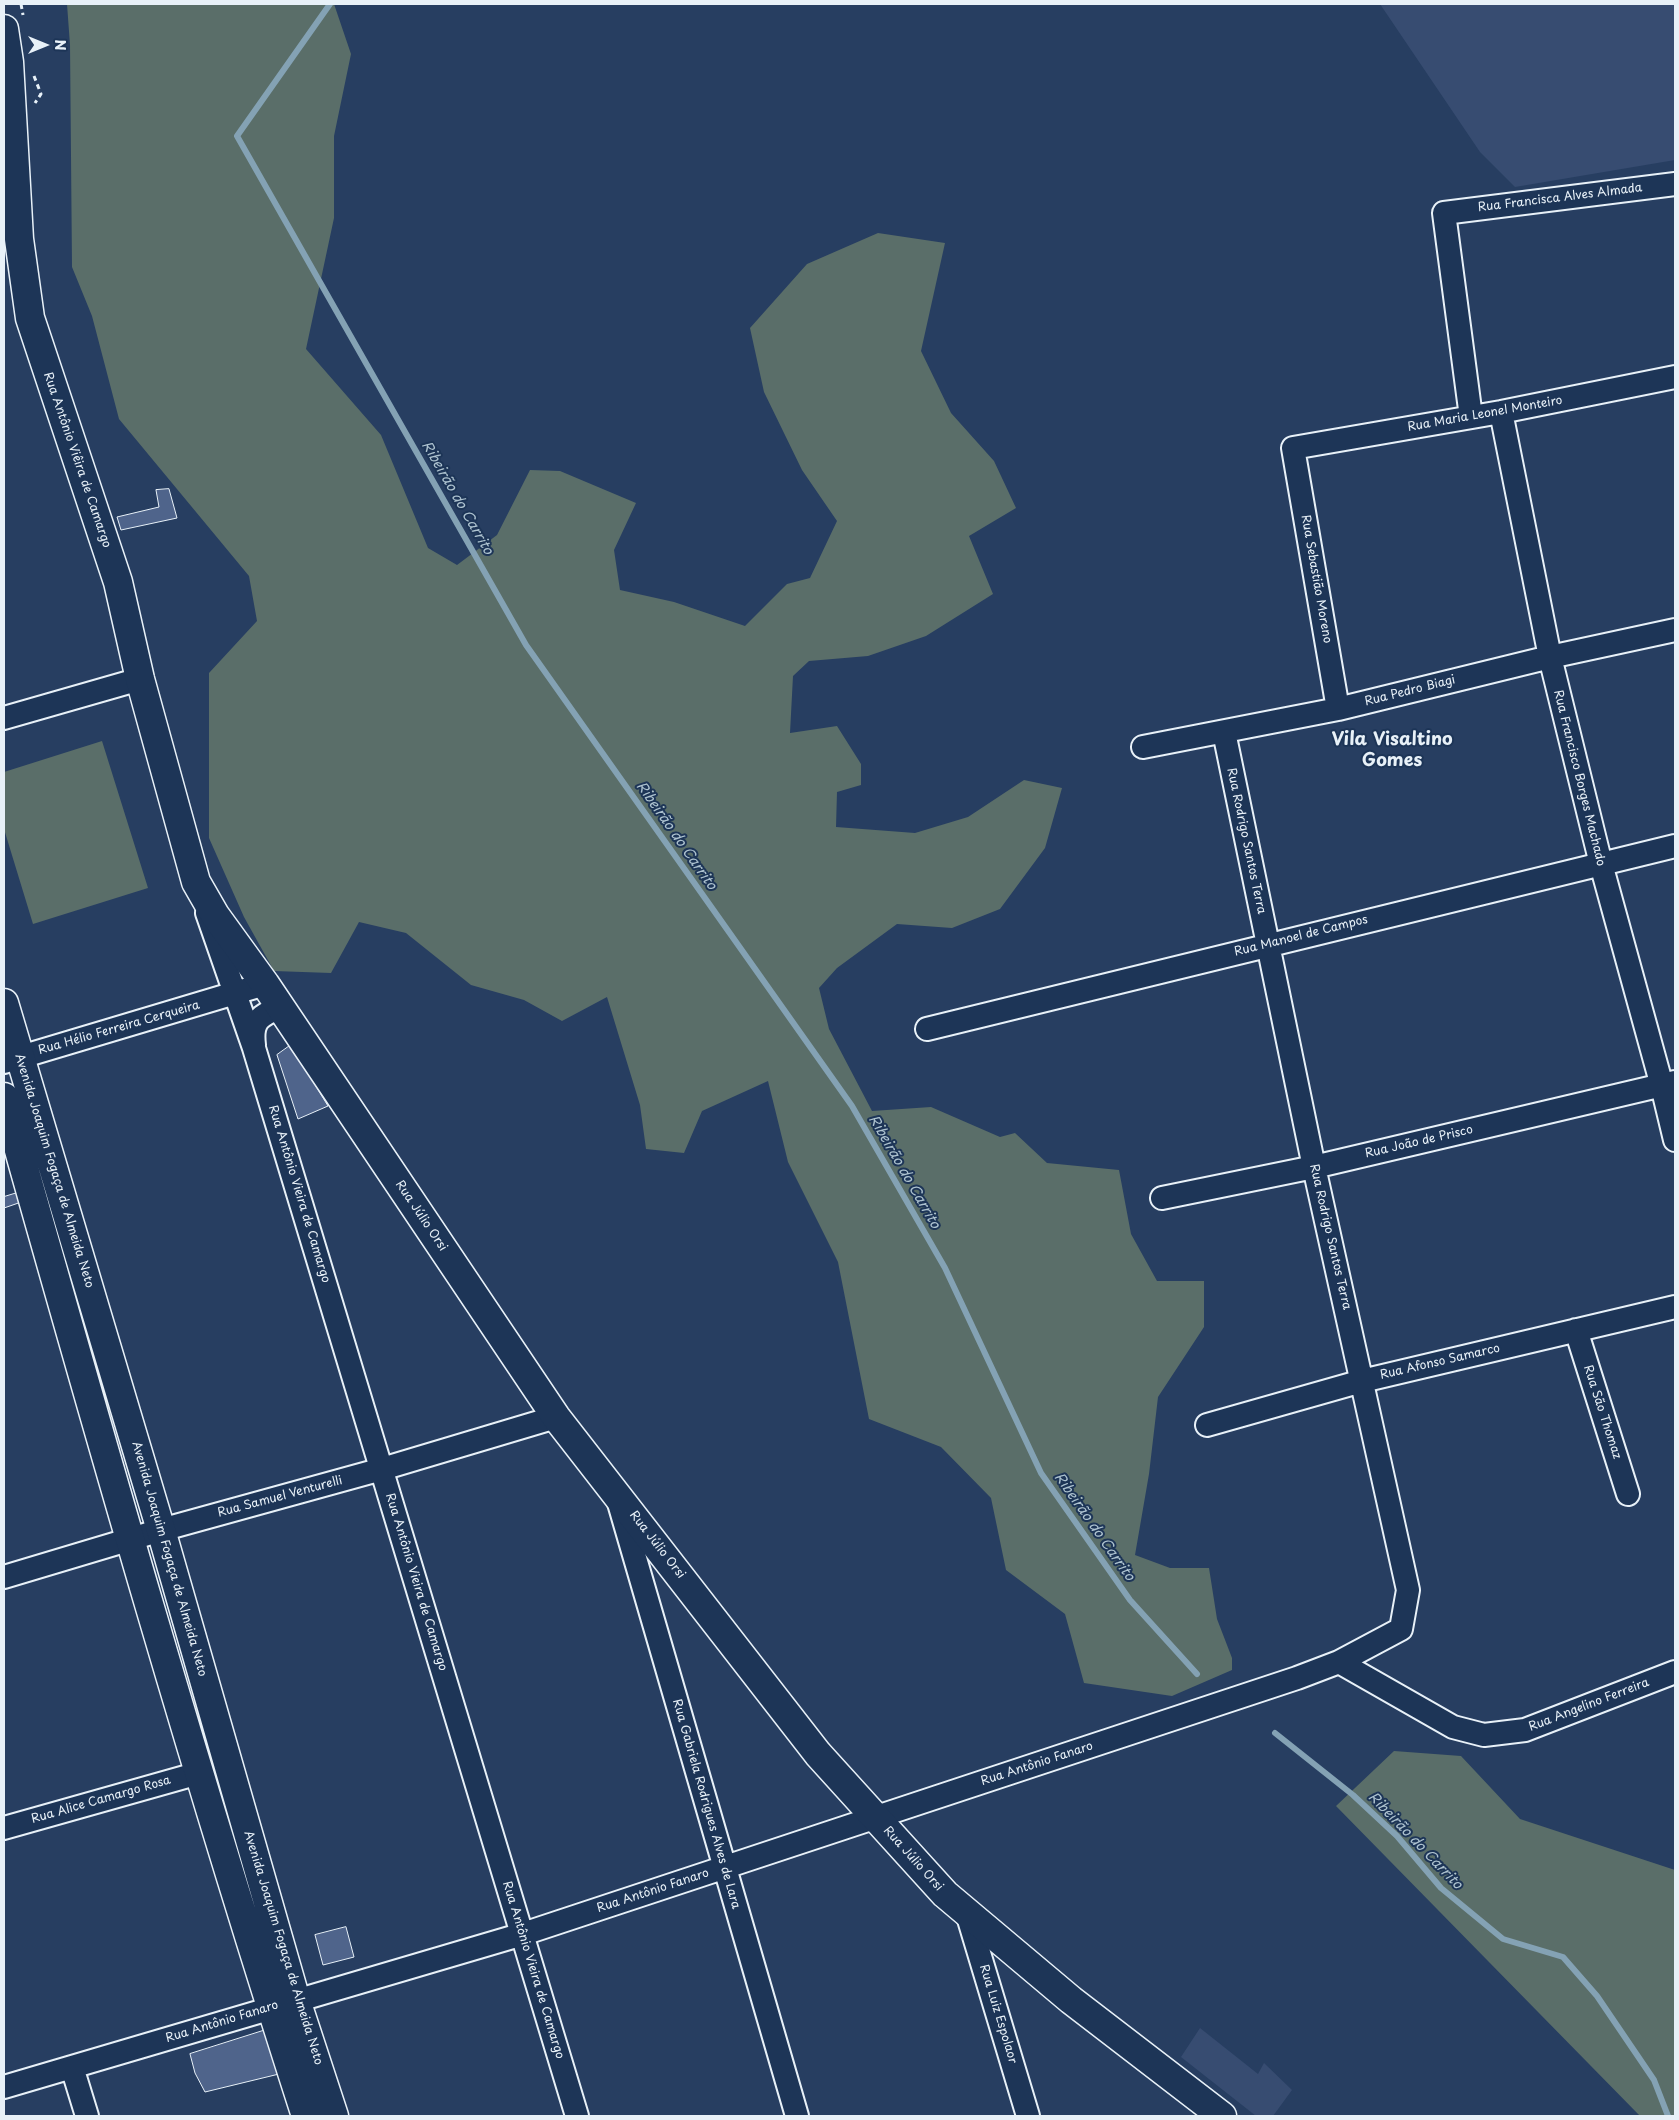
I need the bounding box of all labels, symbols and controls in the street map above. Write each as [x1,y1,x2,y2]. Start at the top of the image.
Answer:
north arrow [20,20,70,70]
text: N [50,39,71,51]
street label: Rua Francisca Alves Almada [1477,181,1643,215]
street label: Rua Antônio Viêira de Camargo [40,370,114,550]
street label: Rua Maria Leonel Monteiro [1406,393,1564,435]
water label: Ribeirão do Carrito [418,438,496,558]
street label: Rua Sebastião Moreno [1298,514,1334,644]
street label: Rua Pedro Biagi [1363,673,1457,709]
street label: Rua Francisco Borges Machado [1550,688,1608,868]
district label: Vila Visaltino Gomes [1331,729,1453,772]
street label: Rua Rodrigo Santos Terra [1223,766,1269,916]
water label: Ribeirão do Carrito [632,779,720,893]
street label: Rua Manoel de Campos [1233,912,1369,960]
street label: Rua Hélio Ferreira Cerqueira [37,998,201,1058]
street label: Avenida Joaquim Fogaça de Almeida Neto [11,1052,97,1290]
street label: Rua Antônio Vieira de Camargo [265,1103,333,1285]
water label: Ribeirão do Carrito [865,1112,943,1232]
street label: Rua João de Prisco [1364,1123,1474,1161]
street label: Rua Rodrigo Santos Terra [1306,1163,1354,1311]
street label: Rua Júlio Orsi [392,1178,450,1254]
street label: Rua Afonso Samarco [1379,1341,1501,1383]
street label: Rua São Thomaz [1580,1363,1624,1461]
street label: Avenida Joaquim Fogaça de Almeida Neto [128,1440,210,1678]
water label: Ribeirão do Carrito [1050,1470,1138,1584]
street label: Rua Samuel Venturelli [216,1473,344,1521]
street label: Rua Antônio Vieira de Camargo [382,1491,450,1673]
street label: Rua Júlio Orsi [626,1508,688,1582]
street label: Rua Angelino Ferreira [1527,1675,1651,1735]
street label: Rua Gabriela Rodrigues Alves de Lara [669,1697,743,1911]
street label: Rua Antônio Fanaro [979,1739,1095,1789]
street label: Rua Alice Camargo Rosa [30,1773,172,1827]
water label: Ribeirão do Carrito [1364,1789,1466,1893]
street label: Rua Júlio Orsi [880,1824,946,1894]
street label: Avenida Joaquim Fogaça de Almeida Neto [240,1829,326,2067]
street label: Rua Antônio Fanaro [595,1866,711,1916]
street label: Rua Antônio Vieira de Camargo [499,1879,567,2061]
street label: Rua Luiz Espolaor [976,1963,1020,2065]
street label: Rua Antônio Fanaro [164,1998,280,2046]

